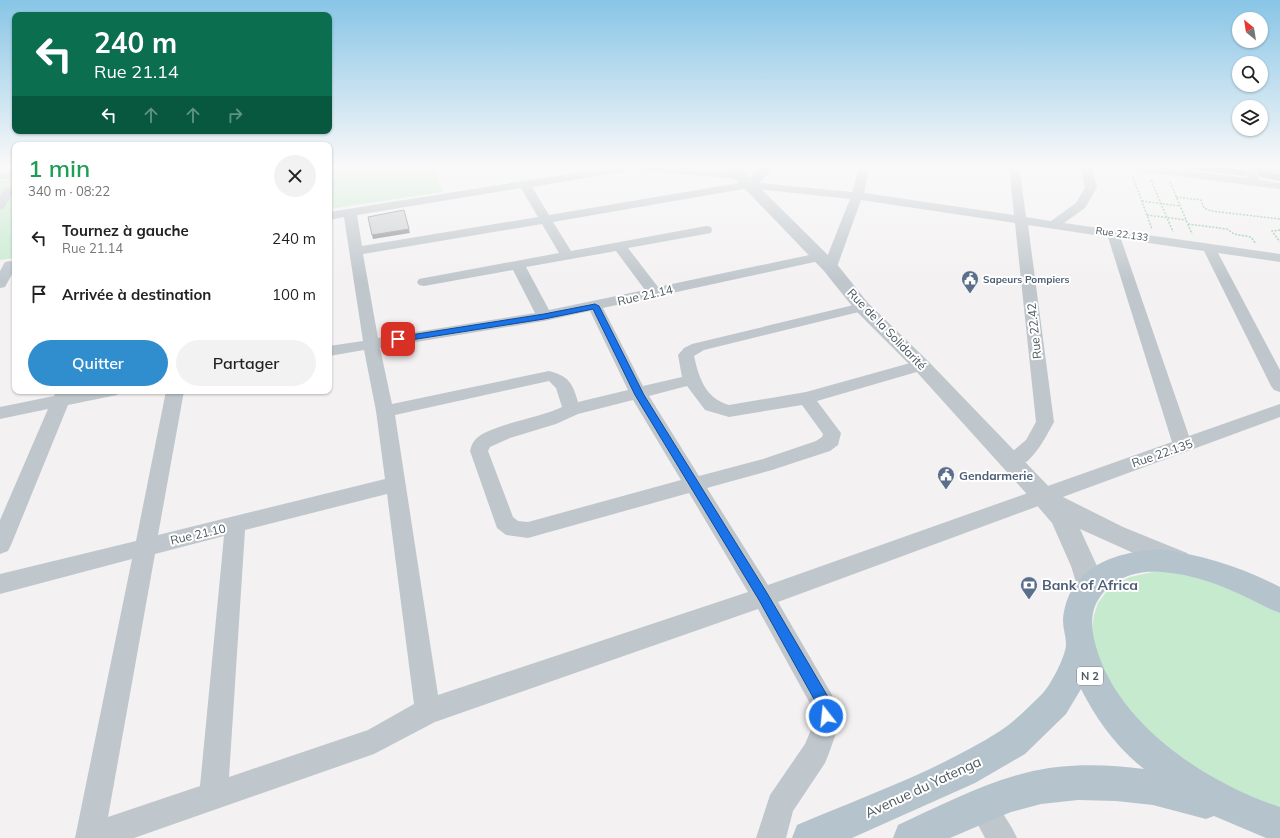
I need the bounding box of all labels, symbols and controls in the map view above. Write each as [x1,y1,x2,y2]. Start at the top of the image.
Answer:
north arrow [1232,12,1268,48]
map controls [1232,12,1268,136]
text: 240 m [94,25,177,60]
icon: left [28,28,80,80]
button: search [1232,56,1268,92]
text: Rue 21.14 [94,60,179,83]
button: layers [1232,100,1268,136]
icon: left [98,104,120,126]
icon: ahead [140,104,162,126]
icon: ahead [182,104,204,126]
icon: right [224,104,246,126]
text: 1 min [28,153,90,183]
button: close [274,155,316,197]
text: 340 m · 08:22 [28,183,110,199]
text: Tournez à gauche [62,221,189,240]
street label: Rue 22.133 [1095,224,1149,244]
icon: left [28,227,50,249]
text: 240 m [272,229,316,248]
text: Rue 21.14 [62,240,123,256]
public building icon: Sapeurs Pompiers [960,269,980,294]
place label: Sapeurs Pompiers [983,273,1069,286]
street label: Rue 21.14 [616,281,674,309]
icon: arrive [28,283,50,305]
text: Arrivée à destination [62,285,211,304]
text: 100 m [272,285,316,304]
street label: Rue de la Solidarité [844,285,930,373]
street label: Rue 22.42 [1024,302,1044,360]
pin [381,322,415,356]
icon: arrive [387,328,409,350]
button: Quitter [28,340,168,386]
button: Partager [176,340,316,386]
street label: Rue 22.135 [1129,436,1195,470]
public building icon: Gendarmerie [936,465,956,490]
place label: Gendarmerie [959,468,1034,483]
street label: Rue 21.10 [169,520,227,548]
bank icon: Bank of Africa [1019,575,1039,600]
place label: Bank of Africa [1042,576,1138,594]
road number: N 2 [1077,667,1103,685]
position arrow [805,695,847,737]
street label: Avenue du Yatenga [862,752,984,822]

